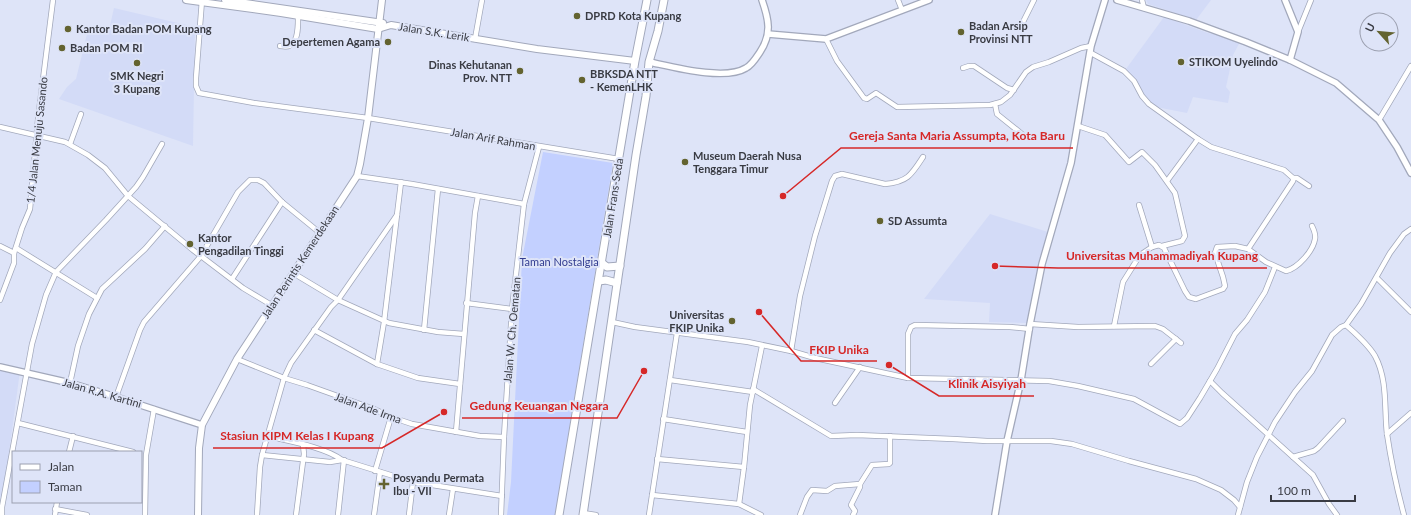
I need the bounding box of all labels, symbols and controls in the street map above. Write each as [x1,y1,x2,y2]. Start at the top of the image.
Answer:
place label: DPRD Kota Kupang [585,9,681,22]
marker: DPRD Kota Kupang [572,11,582,21]
north arrow [1359,12,1399,52]
street label: Jalan S.K. Lerik [398,19,471,44]
place label: Badan Arsip Provinsi NTT [969,19,1033,45]
text: U [1362,21,1377,34]
place label: Kantor Badan POM Kupang [76,22,212,35]
marker: Kantor Badan POM Kupang [63,24,73,34]
marker: Badan Arsip Provinsi NTT [956,27,966,37]
place label: Depertemen Agama [282,35,380,48]
marker: Depertemen Agama [383,37,393,47]
place label: Badan POM RI [70,41,143,54]
marker: Badan POM RI [57,43,67,53]
place label: STIKOM Uyelindo [1189,55,1278,68]
marker: STIKOM Uyelindo [1176,57,1186,67]
marker: SMK Negri 3 Kupang [132,58,142,68]
place label: Dinas Kehutanan Prov. NTT [429,58,512,84]
marker: Dinas Kehutanan Prov. NTT [515,66,525,76]
place label: BBKSDA NTT - KemenLHK [590,67,658,93]
place label: SMK Negri 3 Kupang [110,69,164,95]
marker: BBKSDA NTT - KemenLHK [577,75,587,85]
street label: 1/4 Jalan Menuju Sasando [23,76,50,204]
callout: Gereja Santa Maria Assumpta, Kota Baru [841,124,1073,148]
street label: Jalan Arif Rahman [450,125,537,152]
text: Gereja Santa Maria Assumpta, Kota Baru [849,128,1065,143]
place label: Museum Daerah Nusa Tenggara Timur [693,149,801,175]
street label: Jalan Frans-Seda [600,157,625,239]
marker: Museum Daerah Nusa Tenggara Timur [680,157,690,167]
street label: Jalan Perintis Kemerdekaan [258,203,341,321]
place label: SD Assumta [888,214,947,227]
marker: SD Assumta [875,216,885,226]
place label: Kantor Pengadilan Tinggi [198,231,284,257]
marker: Kantor Pengadilan Tinggi [185,239,195,249]
callout: Universitas Muhammadiyah Kupang [1058,244,1267,268]
text: Universitas Muhammadiyah Kupang [1066,248,1259,263]
park label: Taman Nostalgia [519,255,599,268]
street label: Jalan W. Ch. Oematan [500,276,523,384]
place label: Universitas FKIP Unika [669,308,724,334]
marker: Universitas FKIP Unika [727,316,737,326]
callout: FKIP Unika [801,337,877,361]
text: FKIP Unika [809,342,869,357]
callout: Klinik Aisyiyah [939,372,1034,396]
street label: Jalan R.A. Kartini [61,375,143,410]
text: Klinik Aisyiyah [948,376,1026,391]
street label: Jalan Ade Irma [333,389,403,426]
callout: Gedung Keuangan Negara [462,394,617,418]
text: Gedung Keuangan Negara [470,398,608,413]
callout: Stasiun KIPM Kelas I Kupang [213,424,382,448]
text: Stasiun KIPM Kelas I Kupang [220,428,375,443]
legend [12,451,142,503]
text: Jalan [48,459,74,474]
place label: Posyandu Permata Ibu - VII [393,471,484,497]
scale bar [1271,477,1355,503]
marker: Posyandu Permata Ibu - VII [378,478,390,490]
text: Taman [48,479,82,494]
text: 100 m [1277,483,1311,498]

